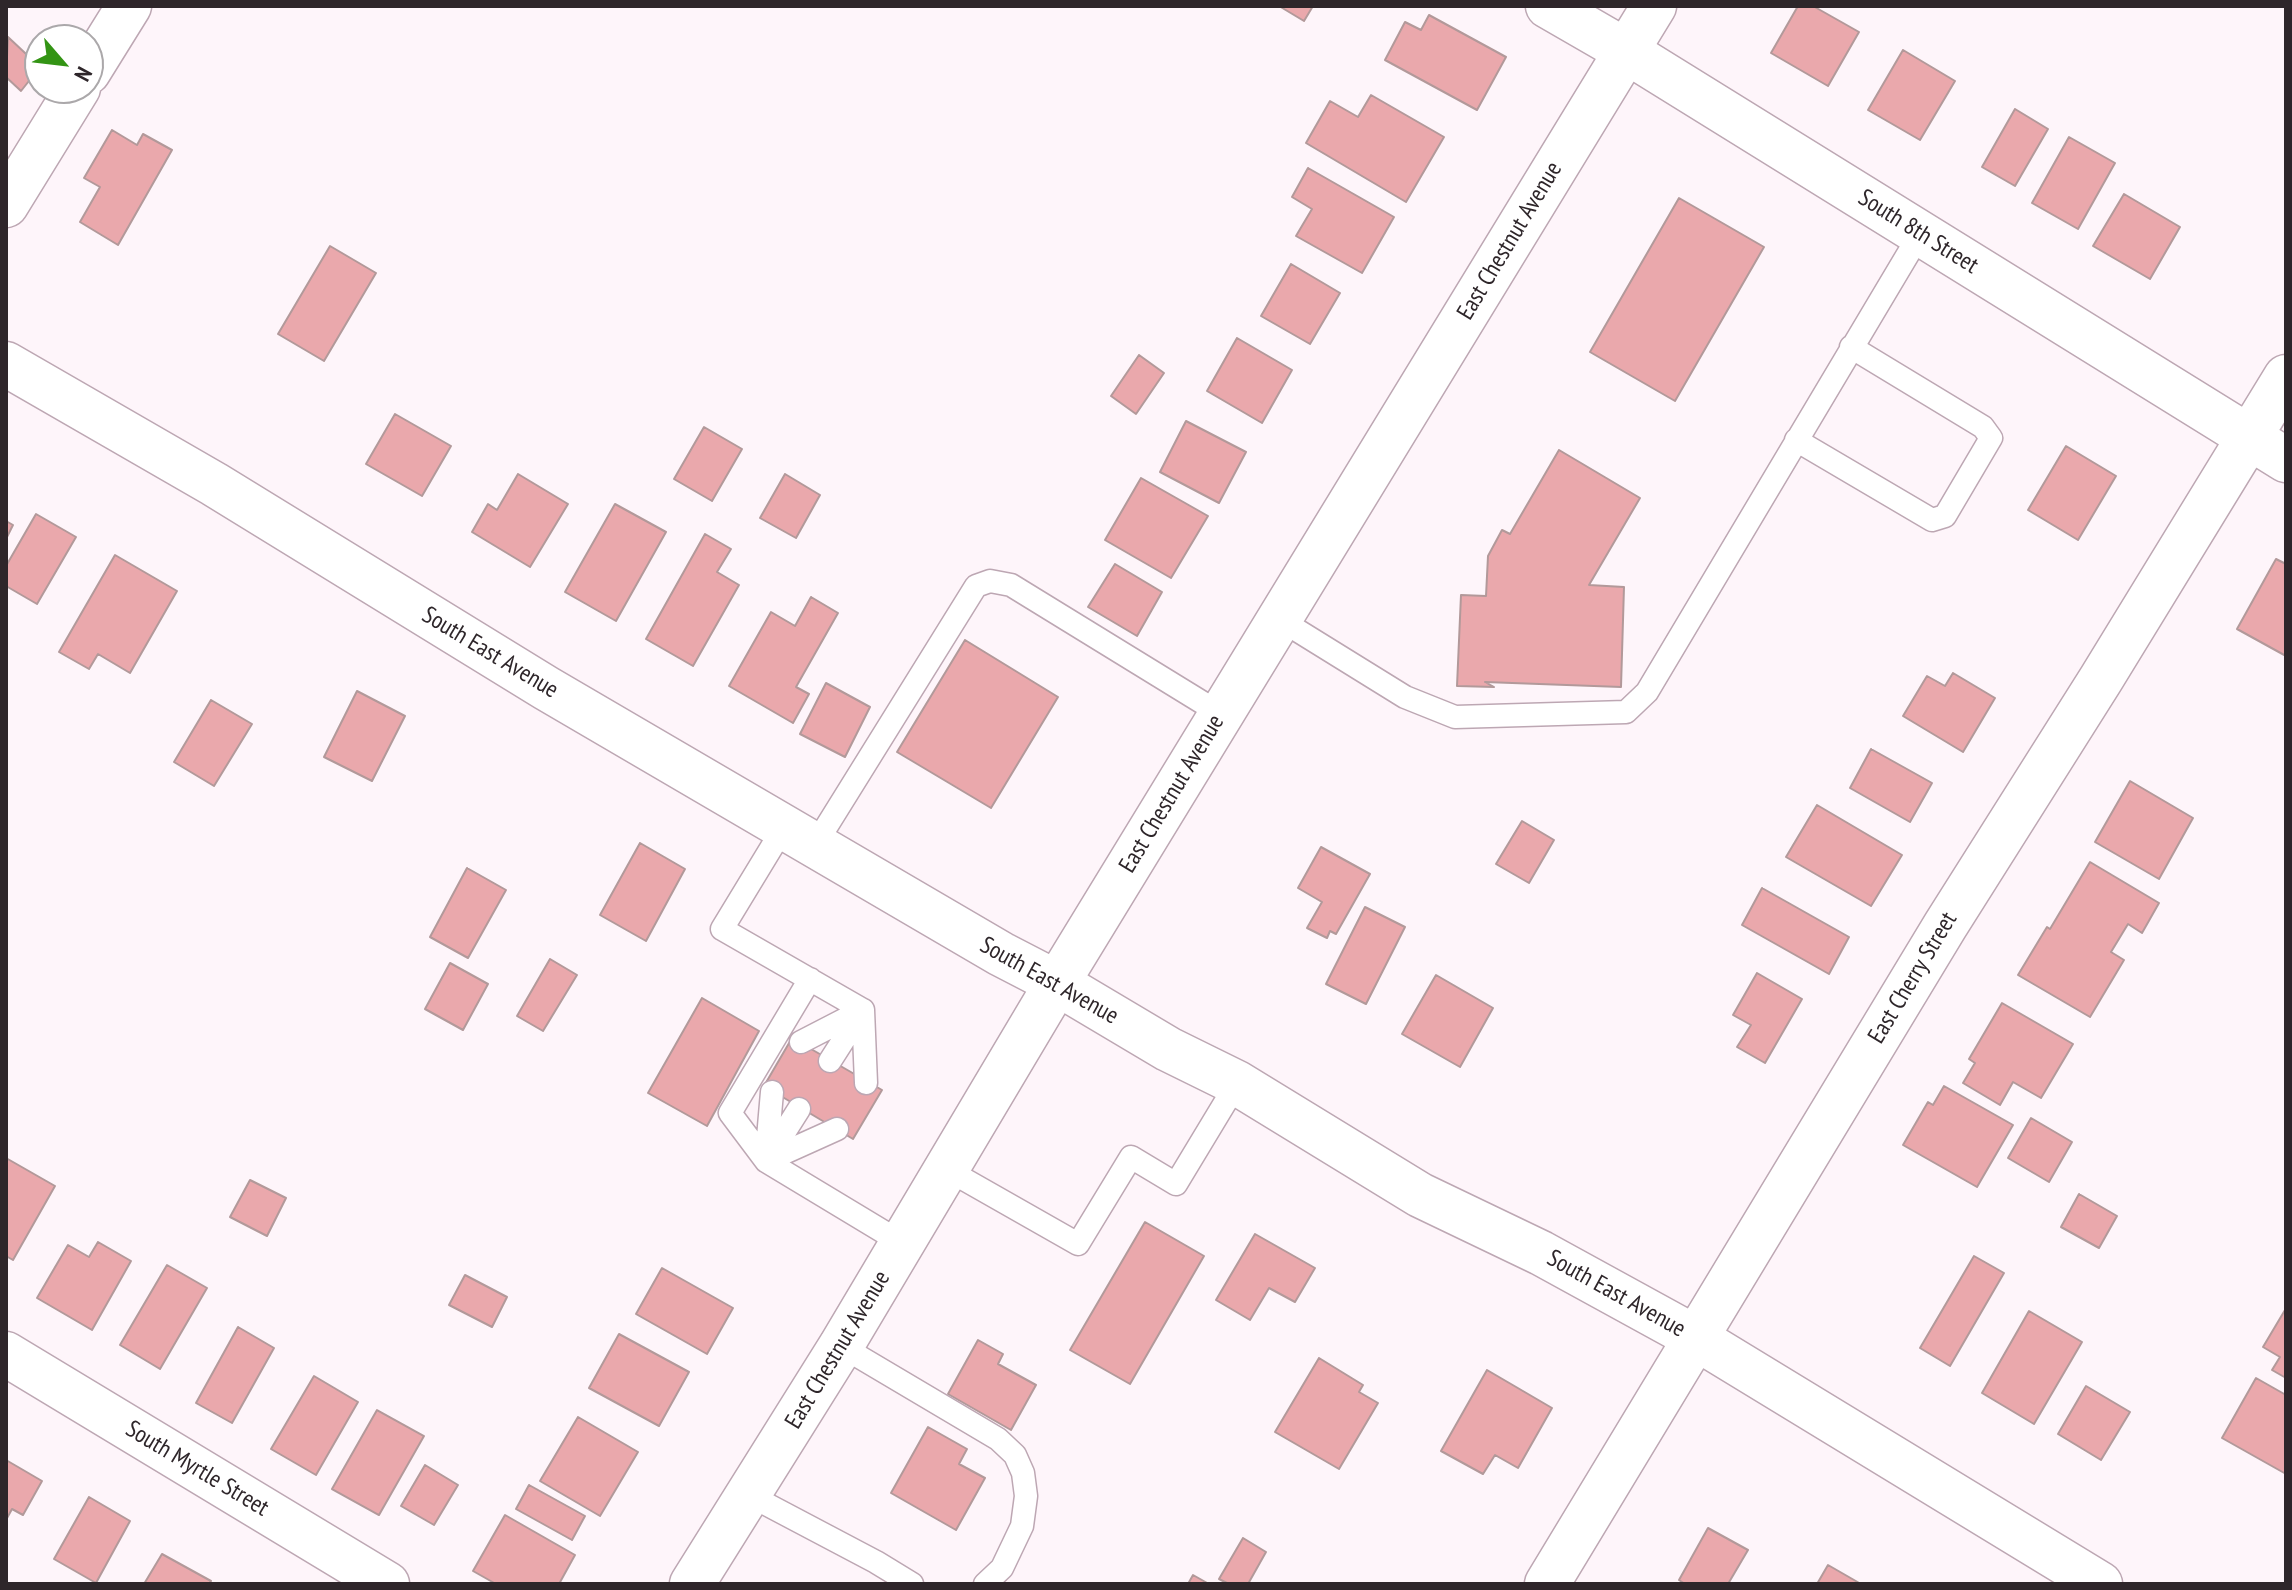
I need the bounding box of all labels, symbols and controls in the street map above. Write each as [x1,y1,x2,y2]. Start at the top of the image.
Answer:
north arrow [24,24,104,104]
text: N [68,62,99,86]
street label: East Chestnut Avenue [1452,157,1568,325]
street label: South 8th Street [1853,184,1983,280]
street label: South East Avenue [417,601,563,705]
street label: East Chestnut Avenue [1114,710,1230,878]
street label: East Cherry Street [1863,907,1963,1049]
street label: South East Avenue [975,931,1123,1031]
street label: South East Avenue [1542,1244,1690,1344]
street label: East Chestnut Avenue [780,1266,896,1434]
street label: South Myrtle Street [120,1415,274,1523]

